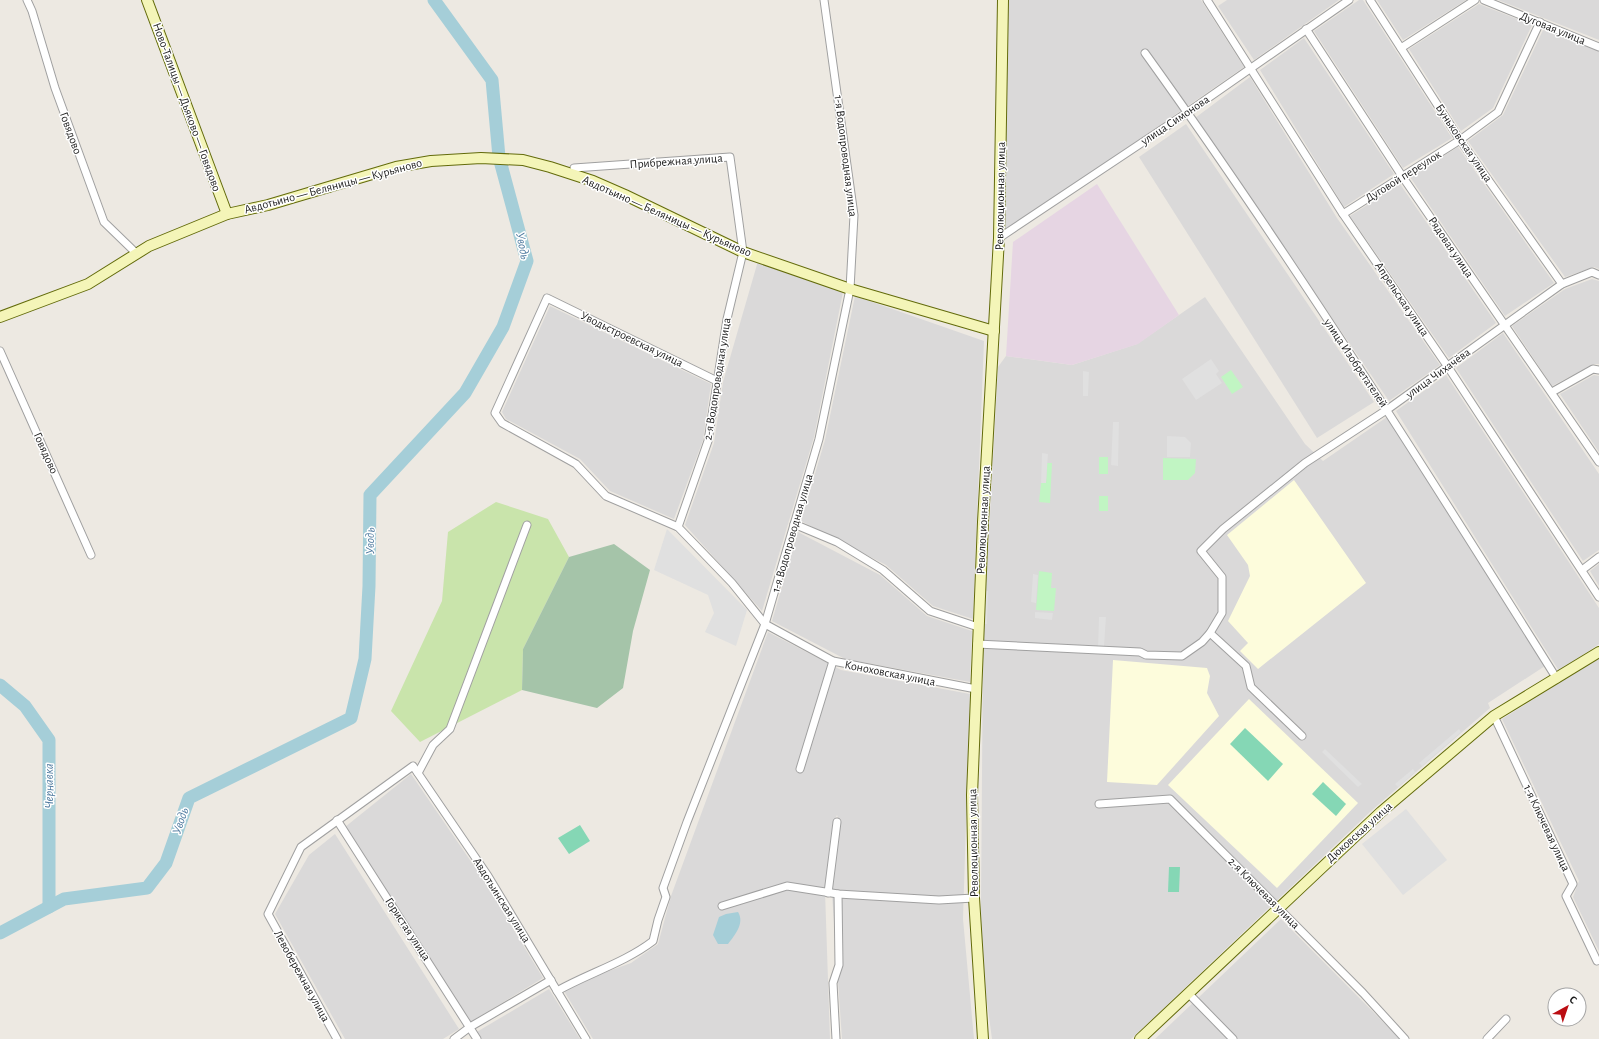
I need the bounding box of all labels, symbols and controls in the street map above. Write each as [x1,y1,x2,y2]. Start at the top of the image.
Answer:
street label: Дуговая улица [1518,9,1588,48]
street label: Ново-Талицы — Дьяково — Говядово [151,21,223,193]
street label: улица Симонова [1138,93,1212,149]
street label: 1-я Водопроводная улица [832,94,859,218]
street label: Буньковская улица [1433,102,1495,185]
street label: Говядово [58,110,84,156]
street label: Революционная улица [993,141,1008,250]
street label: Дуговой переулок [1363,148,1444,205]
street label: Прибрежная улица [629,152,724,171]
street label: Авдотьино — Беляницы — Курьяново [243,156,424,217]
street label: Авдотьино — Беляницы — Курьяново [580,173,753,260]
street label: Рядовая улица [1425,214,1476,281]
water label: Уводь [513,231,531,261]
street label: Апрельская улица [1372,260,1432,339]
street label: Уводьстроевская улица [579,309,685,370]
street label: 2-я Водопроводная улица [701,316,734,441]
street label: улица Изобретателей [1321,316,1390,410]
street label: улица Чихачёва [1403,345,1473,402]
street label: Говядово [32,431,60,476]
street label: Революционная улица [974,465,993,575]
street label: 1-я Водопроводная улица [769,472,816,594]
water label: Уводь [364,527,377,555]
street label: Коноховская улица [843,658,937,689]
water label: Чернавка [43,763,56,809]
street label: 1-я Ключевая улица [1521,783,1573,874]
street label: Революционная улица [966,788,981,897]
street label: Дюковская улица [1324,799,1395,865]
water label: Уводь [170,806,192,836]
street label: Авдотьинская улица [470,855,533,946]
street label: 2-я Ключевая улица [1225,855,1302,932]
street label: Гористая улица [382,895,433,964]
street label: Левобережная улица [271,928,332,1025]
north arrow [1547,987,1587,1027]
text: С [1567,994,1579,1006]

